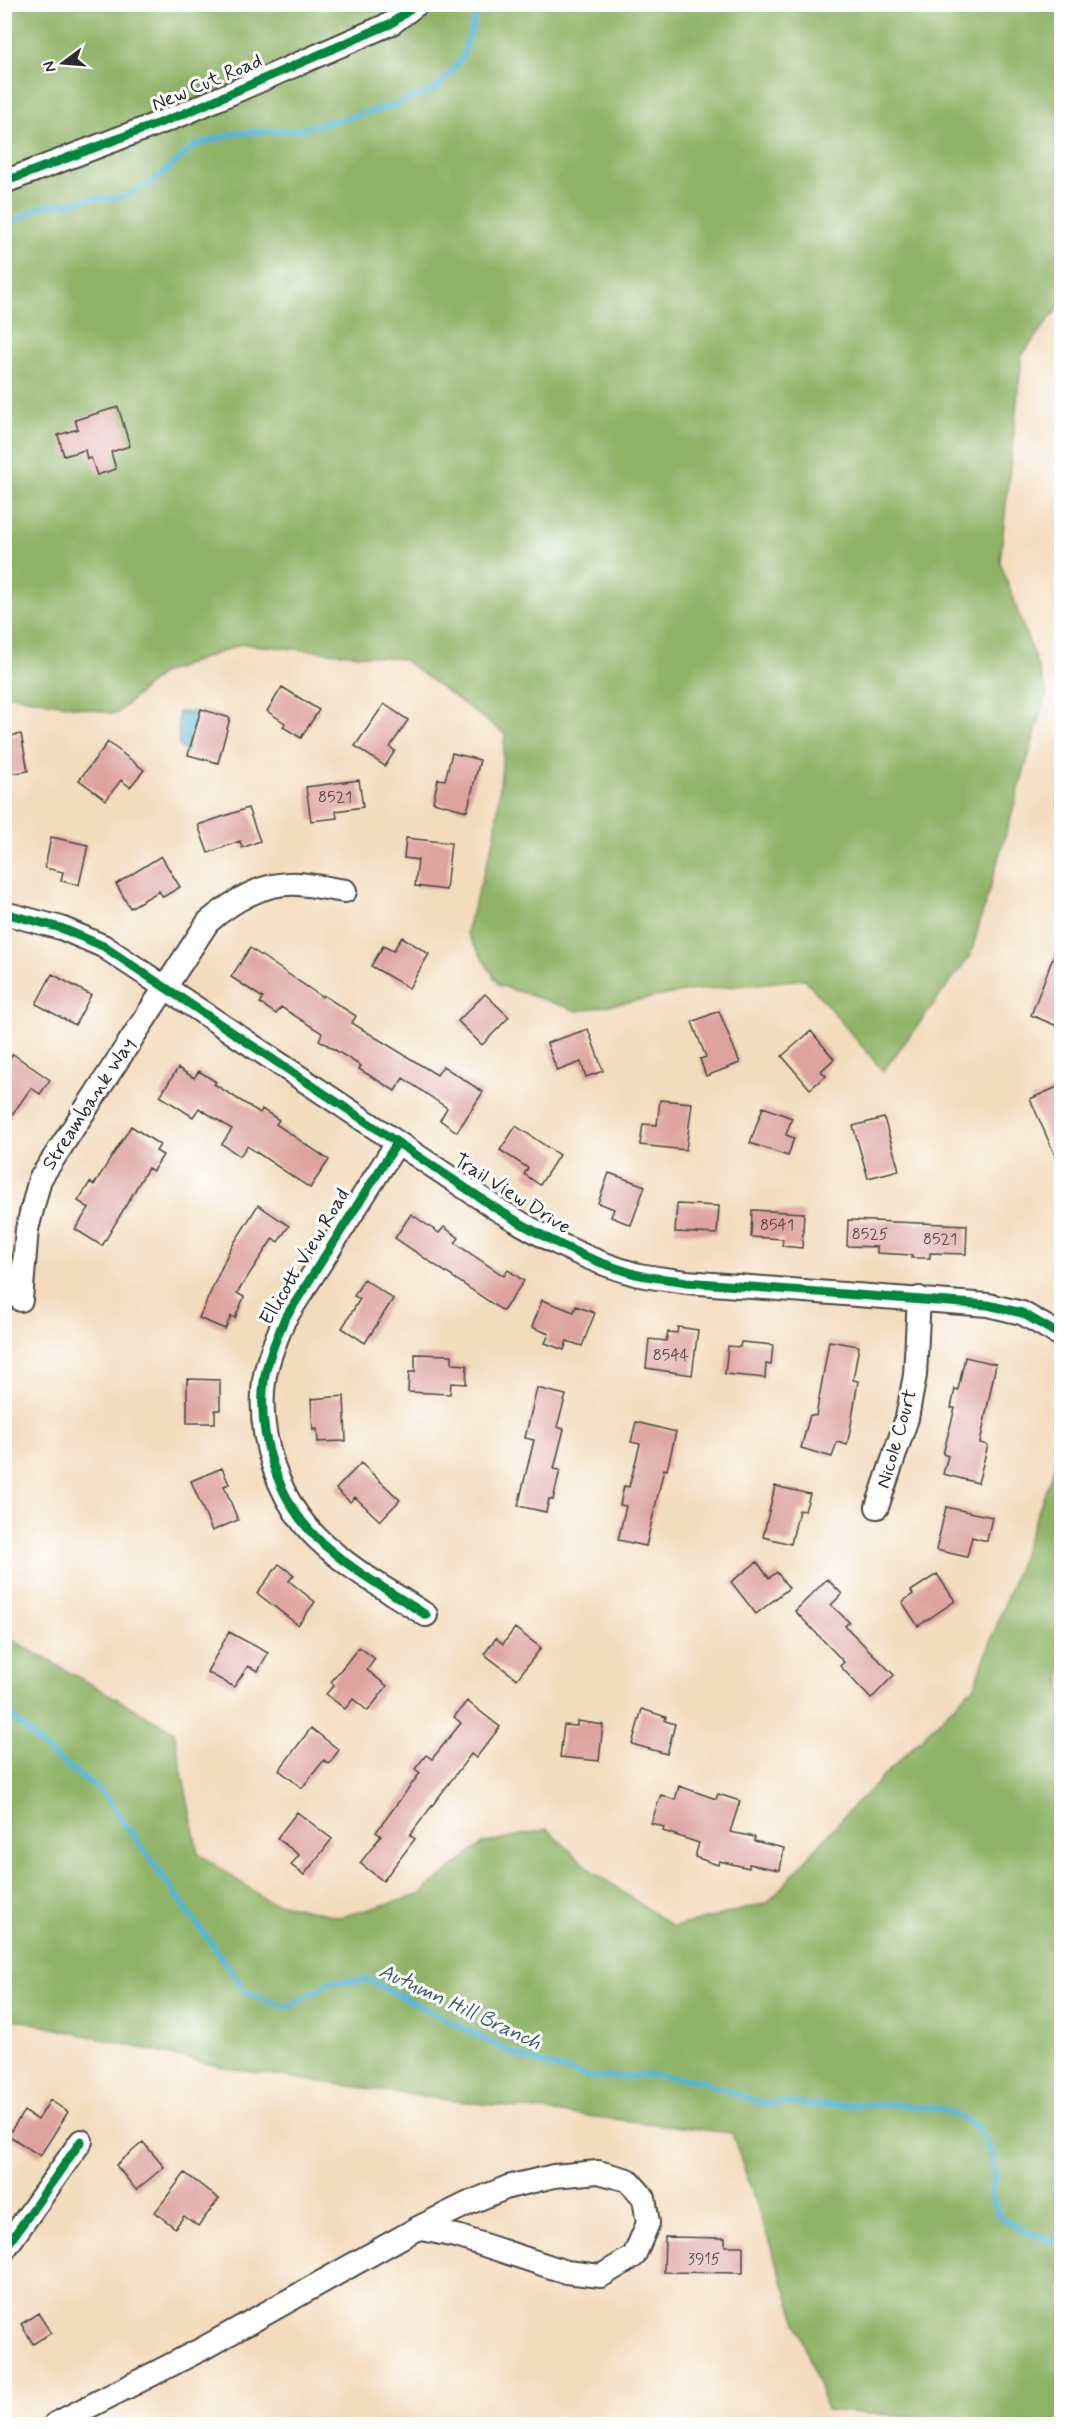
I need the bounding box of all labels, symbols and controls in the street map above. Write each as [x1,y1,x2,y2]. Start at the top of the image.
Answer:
north arrow [33,33,93,93]
street label: New Cut Road [148,48,266,118]
text: N [38,59,62,75]
house number: 8521 [318,787,352,808]
street label: Streambank Way [36,1032,142,1176]
street label: Trail View Drive [448,1147,576,1241]
street label: Ellicott View Road [254,1184,356,1330]
house number: 8541 [760,1215,794,1236]
house number: 8525 [852,1224,888,1245]
house number: 8521 [923,1229,957,1250]
house number: 8544 [653,1345,689,1366]
street label: Nicole Court [870,1386,924,1492]
water label: Autumn Hill Branch [374,1957,546,2057]
house number: 3915 [688,2249,720,2270]

